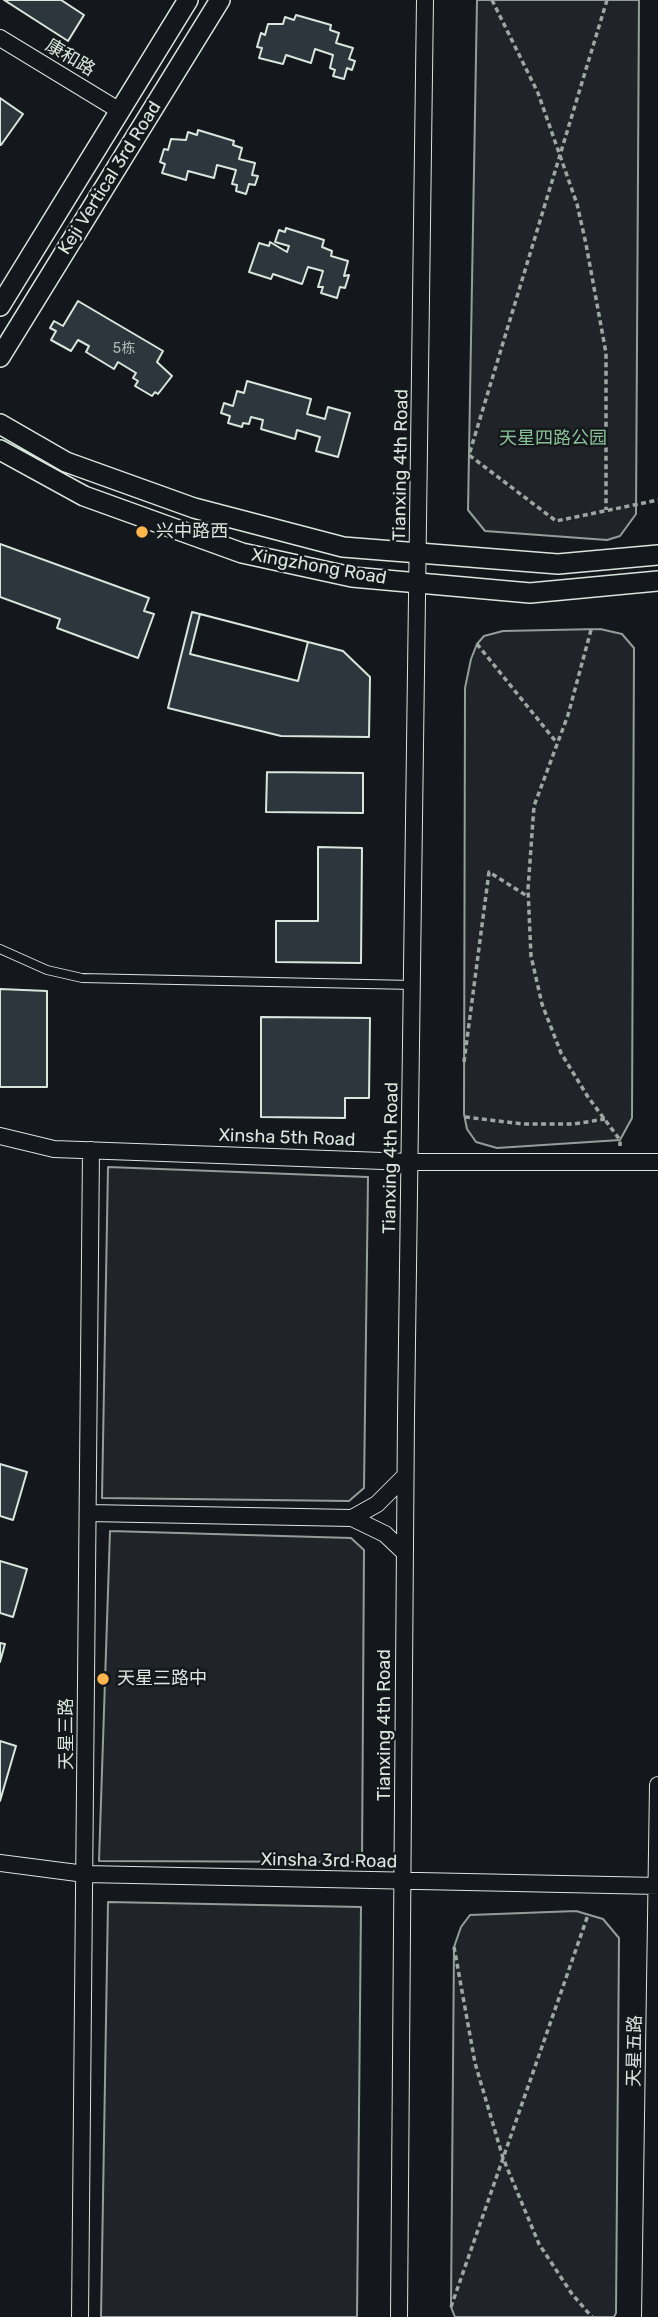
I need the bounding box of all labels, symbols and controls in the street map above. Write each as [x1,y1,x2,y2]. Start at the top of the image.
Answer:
street label: 康和路 [41,35,99,81]
street label: Keji Vertical 3rd Road [54,97,166,259]
house number: 5栋 [113,341,135,357]
street label: Tianxing 4th Road [389,389,413,541]
park label: 天星四路公园 [499,428,607,450]
place label: 兴中路西 [156,521,228,543]
marker: 兴中路西 [134,524,150,540]
street label: Xingzhong Road [250,545,388,589]
street label: Tianxing 4th Road [379,1082,403,1234]
street label: Xinsha 5th Road [218,1125,356,1151]
street label: Tianxing 4th Road [374,1649,396,1801]
place label: 天星三路中 [117,1668,207,1690]
marker: 天星三路中 [95,1671,111,1687]
street label: 天星三路 [56,1698,78,1770]
street label: Xinsha 3rd Road [261,1849,397,1873]
street label: 天星五路 [624,2015,646,2087]

